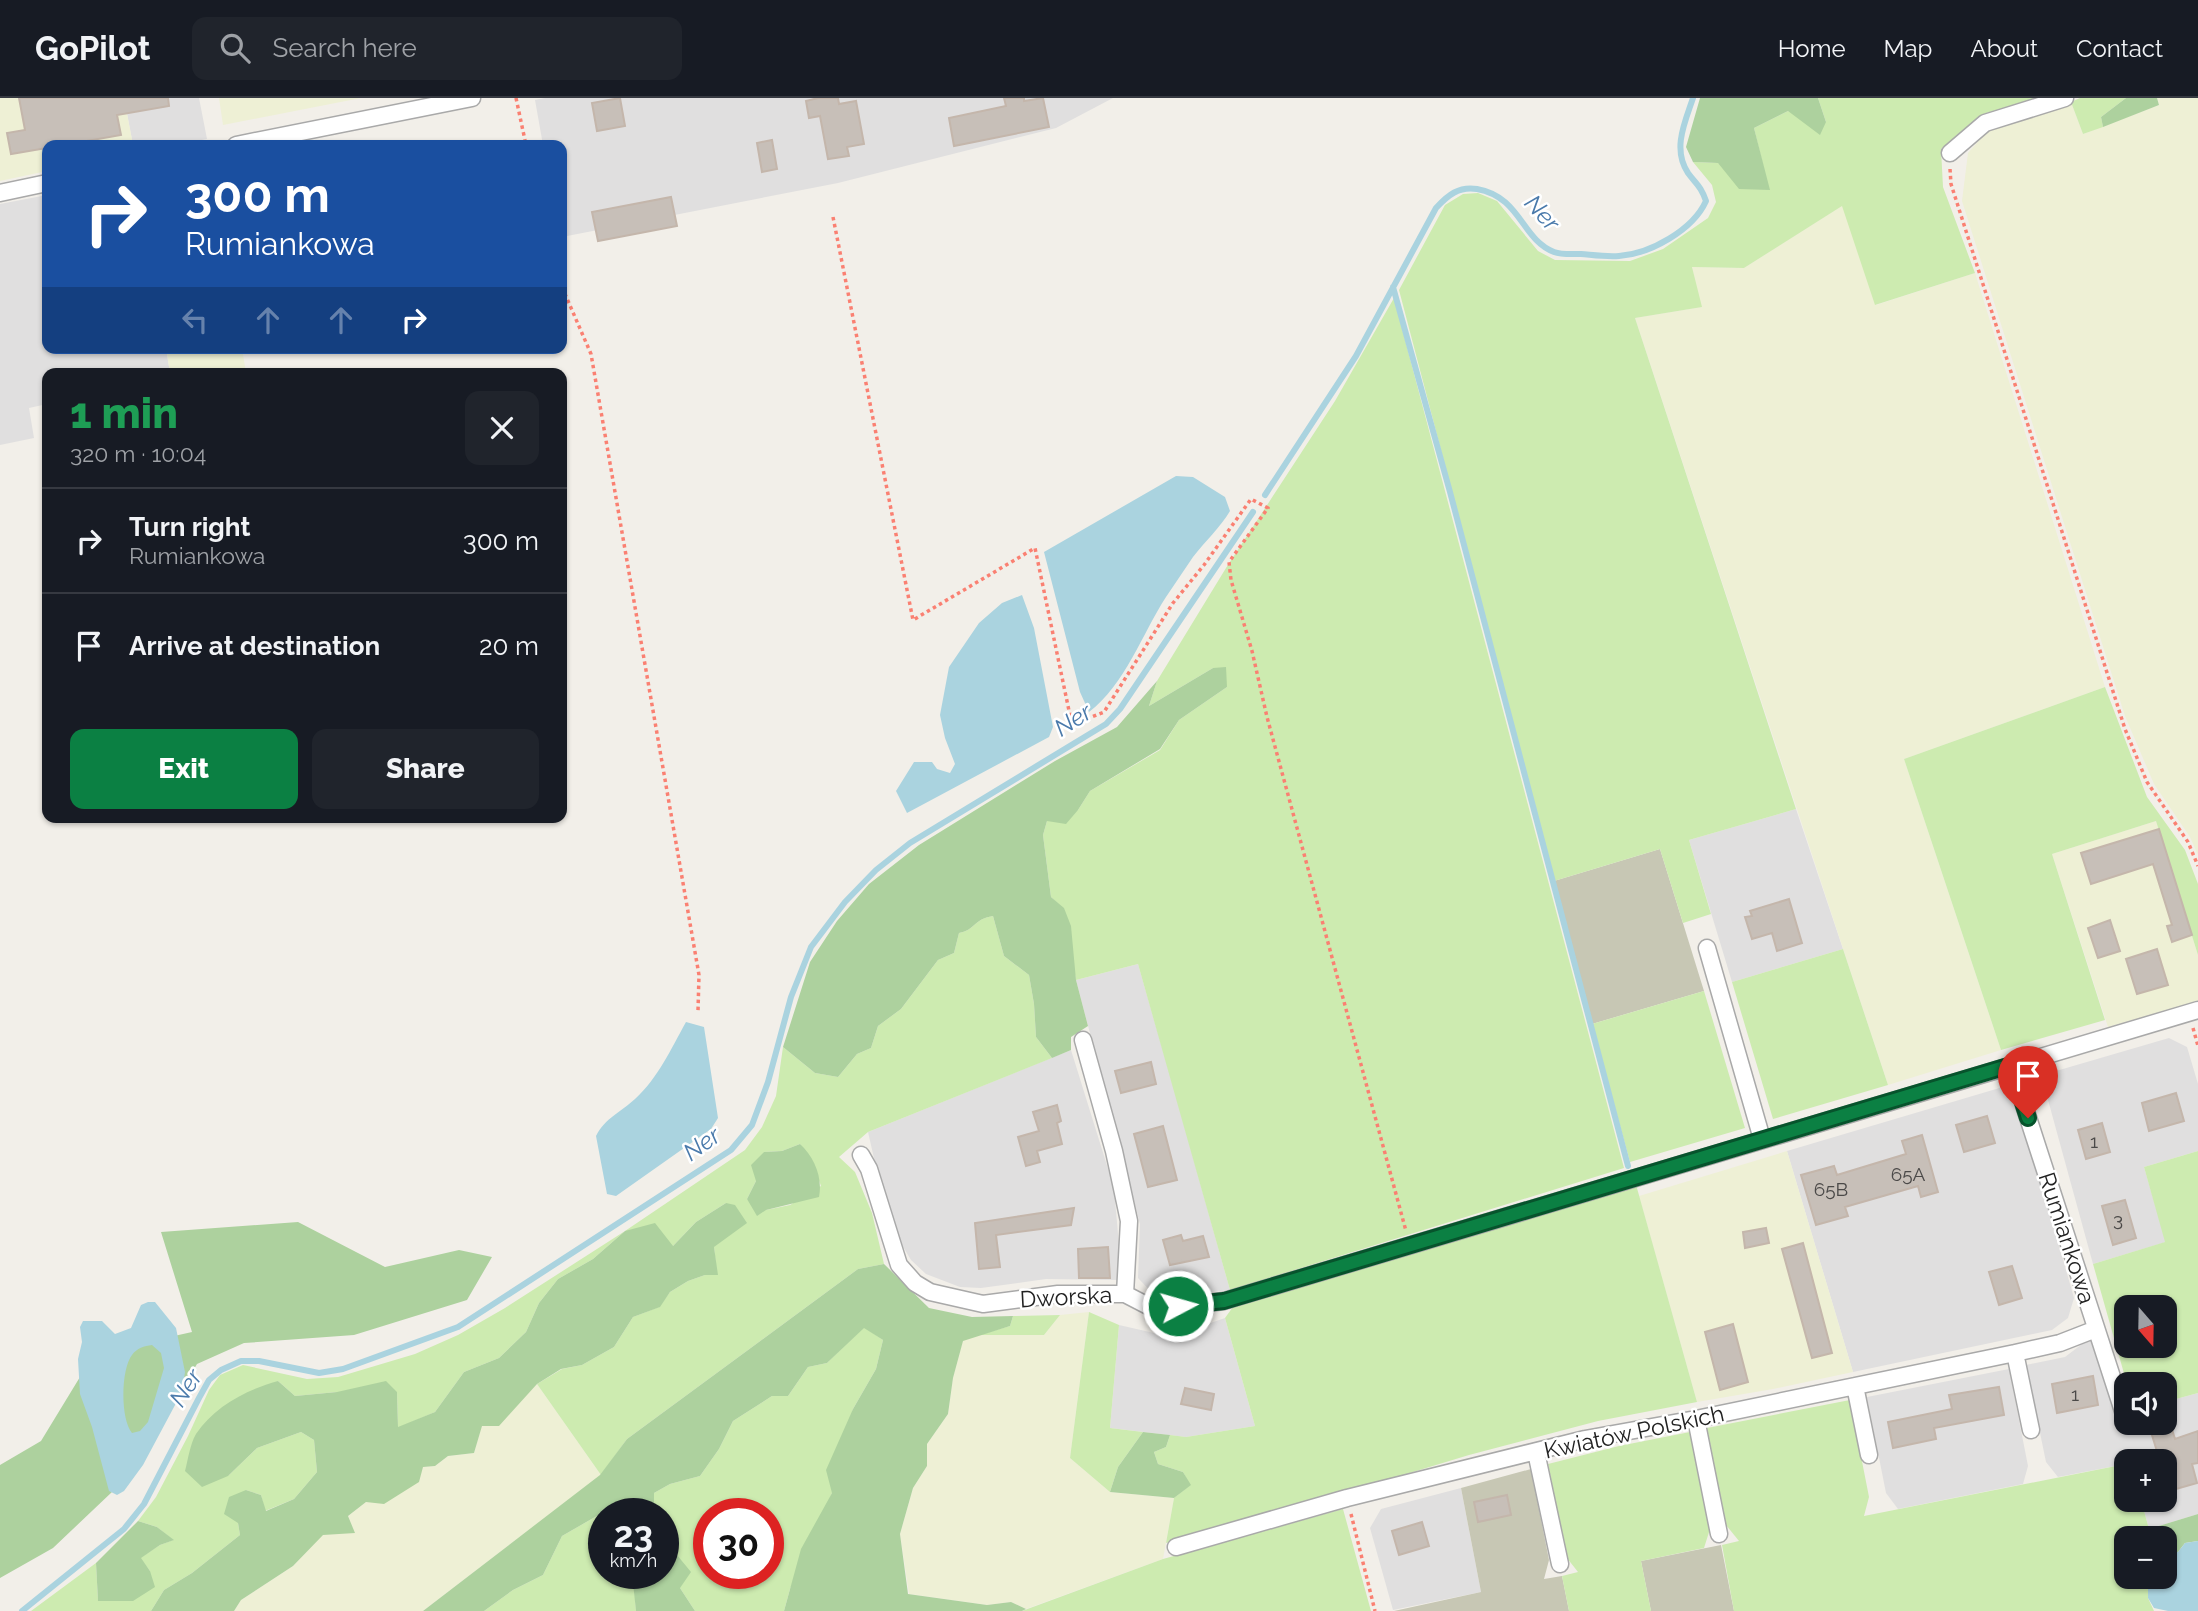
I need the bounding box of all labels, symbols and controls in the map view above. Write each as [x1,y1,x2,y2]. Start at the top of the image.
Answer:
search box [192,17,682,80]
text: GoPilot [35,29,150,68]
icon: search [216,29,254,67]
text: Search here [272,33,417,63]
text: Home [1778,34,1846,63]
text: Map [1884,34,1932,63]
text: About [1970,34,2038,63]
text: Contact [2076,34,2163,63]
text: 300 m [185,166,330,223]
icon: right [70,168,161,259]
water label: Ner [1519,189,1567,237]
text: Rumiankowa [185,225,375,262]
icon: left [176,301,214,339]
icon: ahead [249,301,287,339]
icon: ahead [322,301,360,339]
icon: right [395,301,433,339]
text: 1 min [70,389,178,438]
button: close [465,391,539,465]
text: 320 m · 10:04 [70,440,206,467]
text: Turn right [129,512,250,542]
icon: right [70,522,108,560]
text: 300 m [463,526,539,556]
text: Rumiankowa [129,542,265,569]
icon: arrive [70,627,108,665]
text: Arrive at destination [129,631,380,661]
text: 20 m [479,631,539,661]
water label: Ner [1049,696,1097,742]
button: Exit [70,729,298,809]
button: Share [312,729,539,809]
pin [1998,1046,2058,1118]
icon: arrive [2009,1057,2047,1095]
water label: Ner [678,1120,726,1167]
house number: 1 [2090,1130,2098,1152]
house number: 65A [1891,1163,1925,1185]
street label: Rumiankowa [2034,1169,2101,1307]
house number: 65B [1814,1178,1848,1200]
house number: 3 [2113,1208,2123,1230]
position arrow [1141,1269,1215,1343]
street label: Dworska [1019,1281,1113,1312]
north arrow [2114,1295,2177,1358]
map controls [2114,1295,2177,1589]
water label: Ner [163,1363,209,1412]
button: sound [2114,1372,2177,1435]
house number: 1 [2071,1383,2079,1405]
street label: Kwiatów Polskich [1541,1399,1726,1464]
button: + [2114,1449,2177,1512]
speed limit sign: 30 [693,1498,784,1589]
text: 23 [614,1514,653,1555]
button: − [2114,1526,2177,1589]
text: km/h [610,1550,657,1571]

